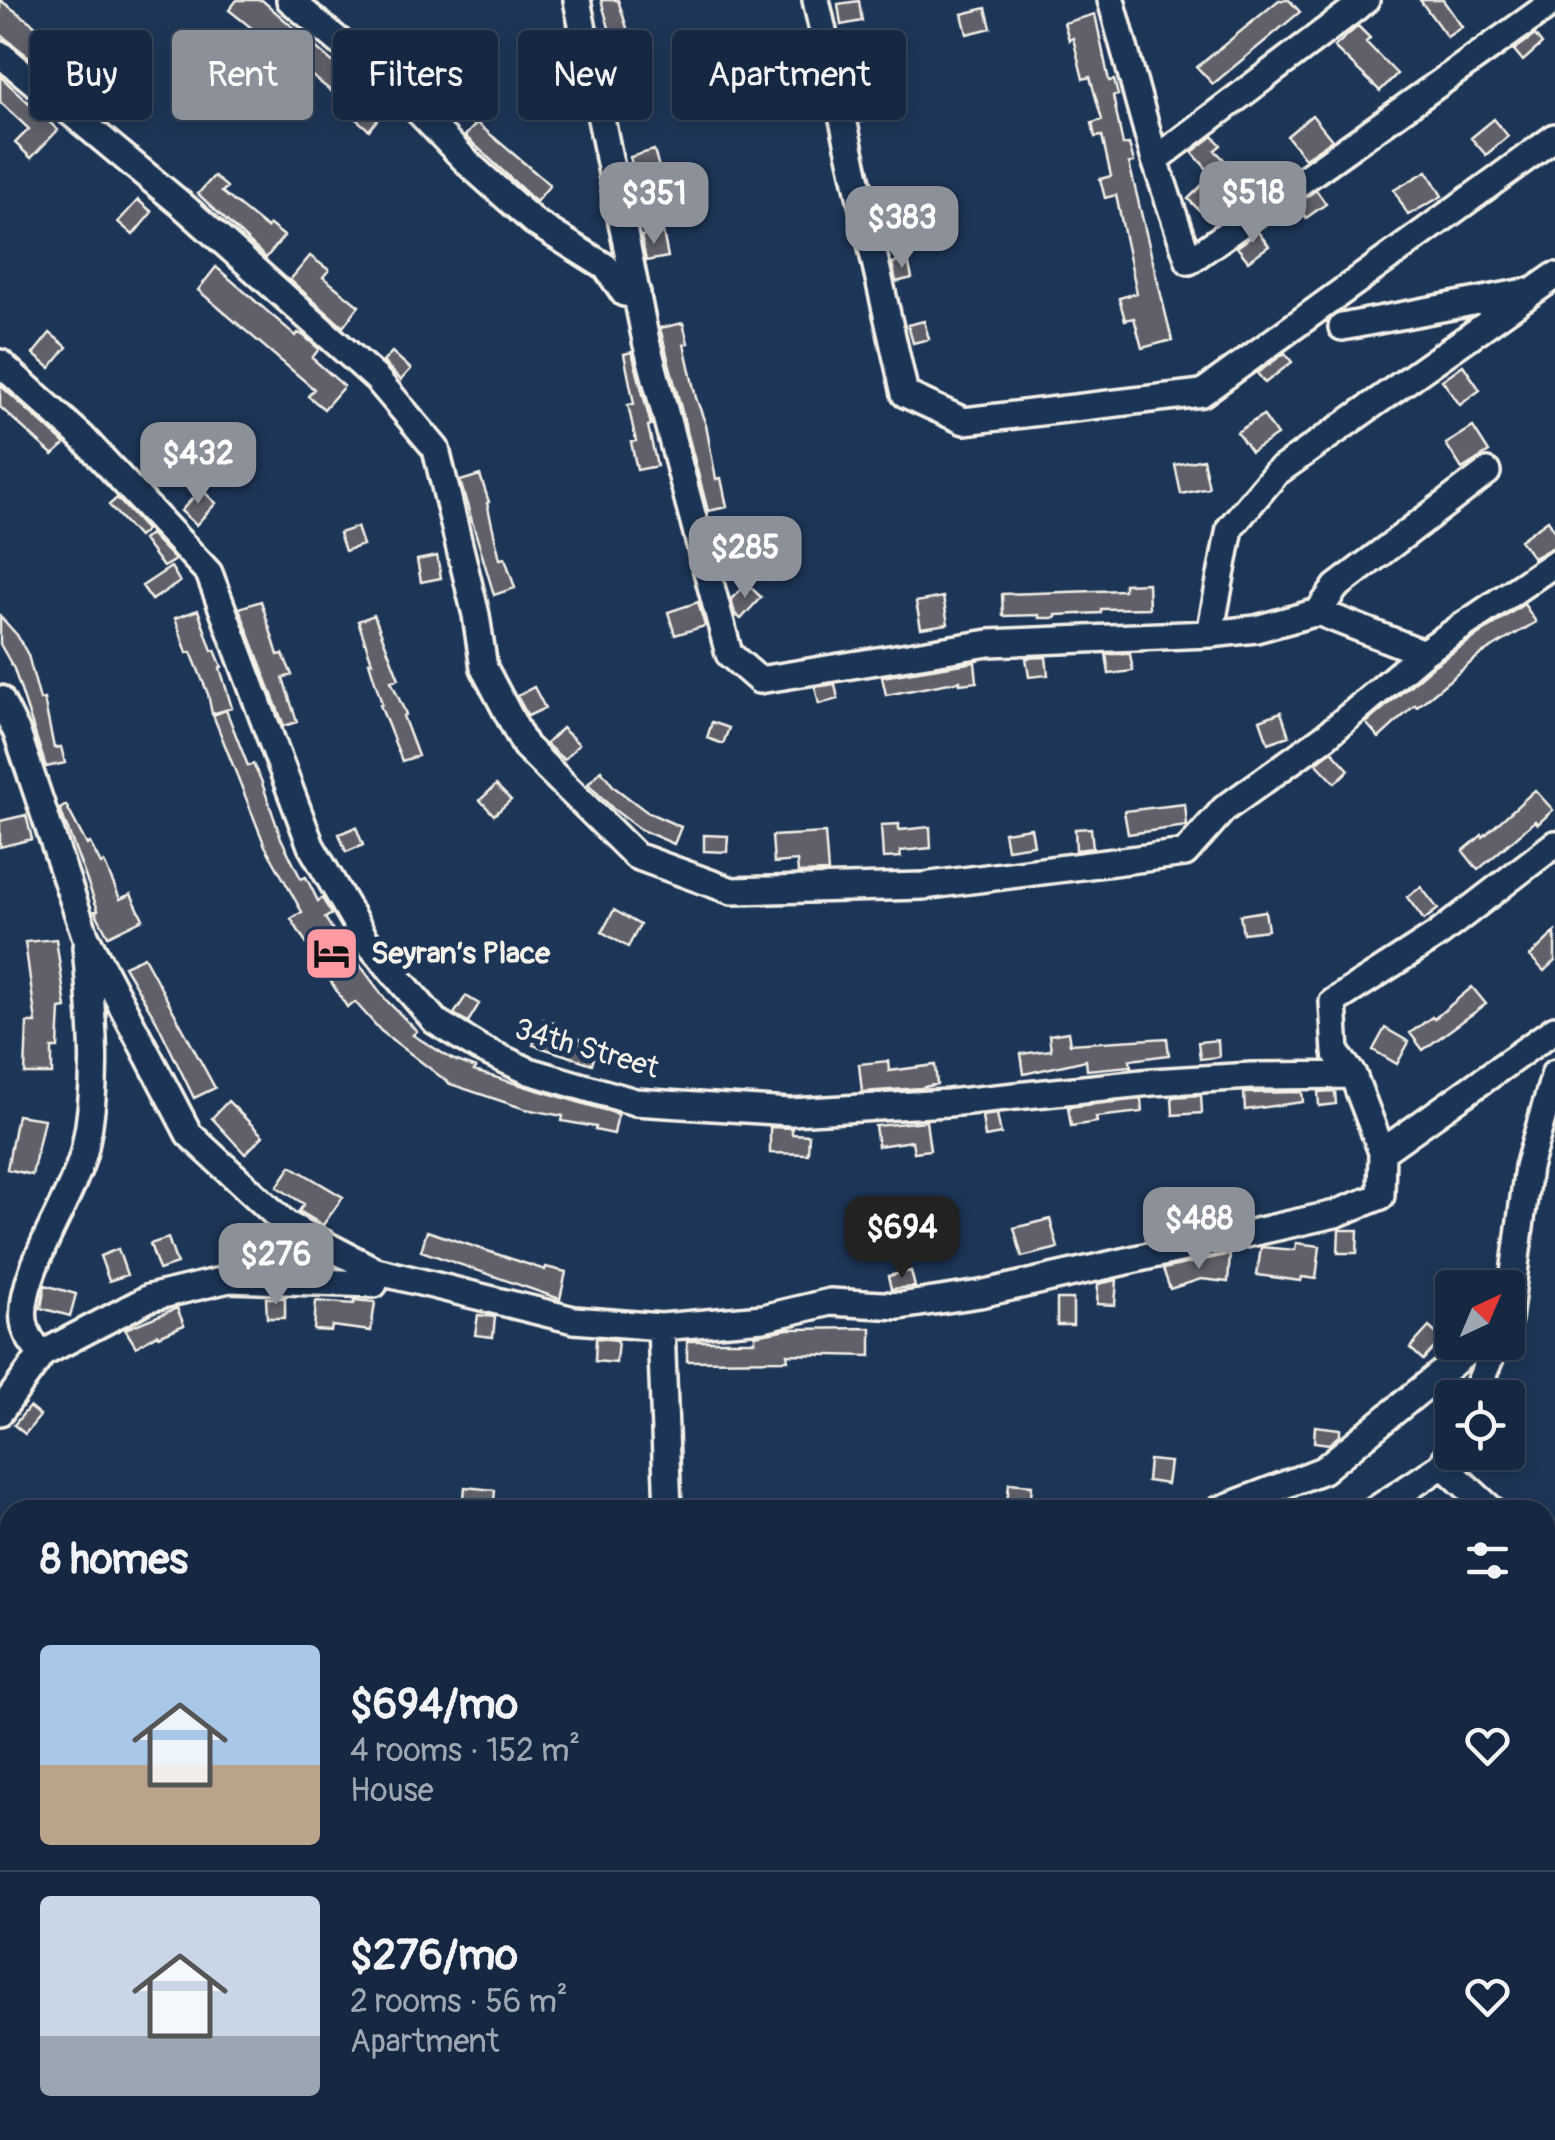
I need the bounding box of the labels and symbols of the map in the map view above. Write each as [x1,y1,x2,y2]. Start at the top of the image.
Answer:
pin: $518 [1194,161,1312,246]
pin: $351 [595,162,713,247]
pin: $383 [843,186,961,271]
pin: $432 [139,422,257,507]
pin: $285 [686,516,804,601]
hotel icon: Seyran’s Place [302,923,362,983]
place label: Seyran’s Place [371,935,551,972]
street label: 34th Street [511,1010,664,1087]
pin: $488 [1140,1187,1258,1272]
pin: $694 [843,1196,961,1281]
pin: $276 [217,1223,335,1308]
north arrow [1435,1270,1525,1360]

